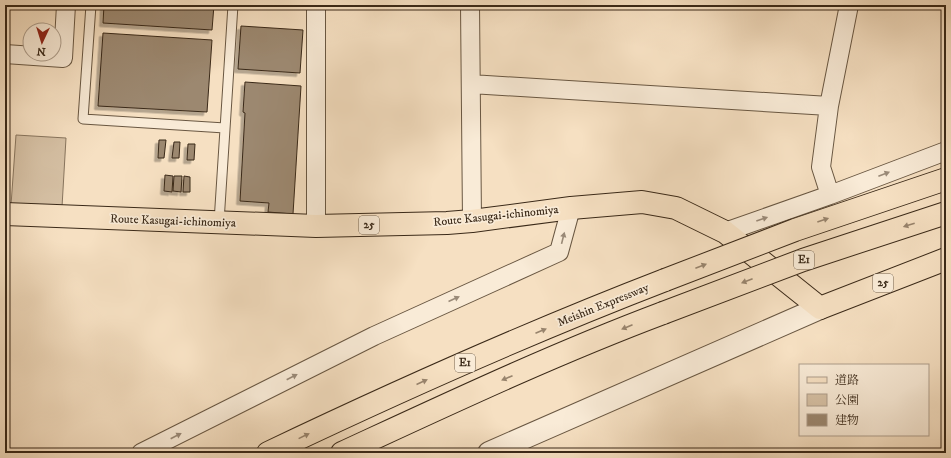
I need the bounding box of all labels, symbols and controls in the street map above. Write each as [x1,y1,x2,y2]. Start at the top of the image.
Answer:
north arrow [22,22,62,62]
text: N [36,44,46,58]
one-way arrow [879,171,891,177]
street label: Route Kasugai-ichinomiya [433,202,560,230]
street label: Route Kasugai-ichinomiya [110,211,237,231]
road number: 25 [359,216,379,234]
one-way arrow [756,216,768,222]
one-way arrow [817,217,829,223]
one-way arrow [903,222,915,228]
one-way arrow [560,232,566,244]
road number: E1 [794,251,814,269]
one-way arrow [696,263,707,269]
road number: 25 [873,274,893,292]
one-way arrow [740,279,752,285]
street label: Meishin Expressway [555,280,651,330]
one-way arrow [449,296,460,302]
one-way arrow [621,324,632,330]
one-way arrow [536,327,548,333]
road number: E1 [455,354,475,372]
legend [799,364,929,436]
text: 道路 [835,373,859,388]
one-way arrow [286,374,298,380]
one-way arrow [502,375,513,381]
one-way arrow [416,379,427,385]
text: 公園 [835,393,859,408]
text: 建物 [835,413,859,428]
one-way arrow [170,433,182,439]
one-way arrow [298,433,309,439]

